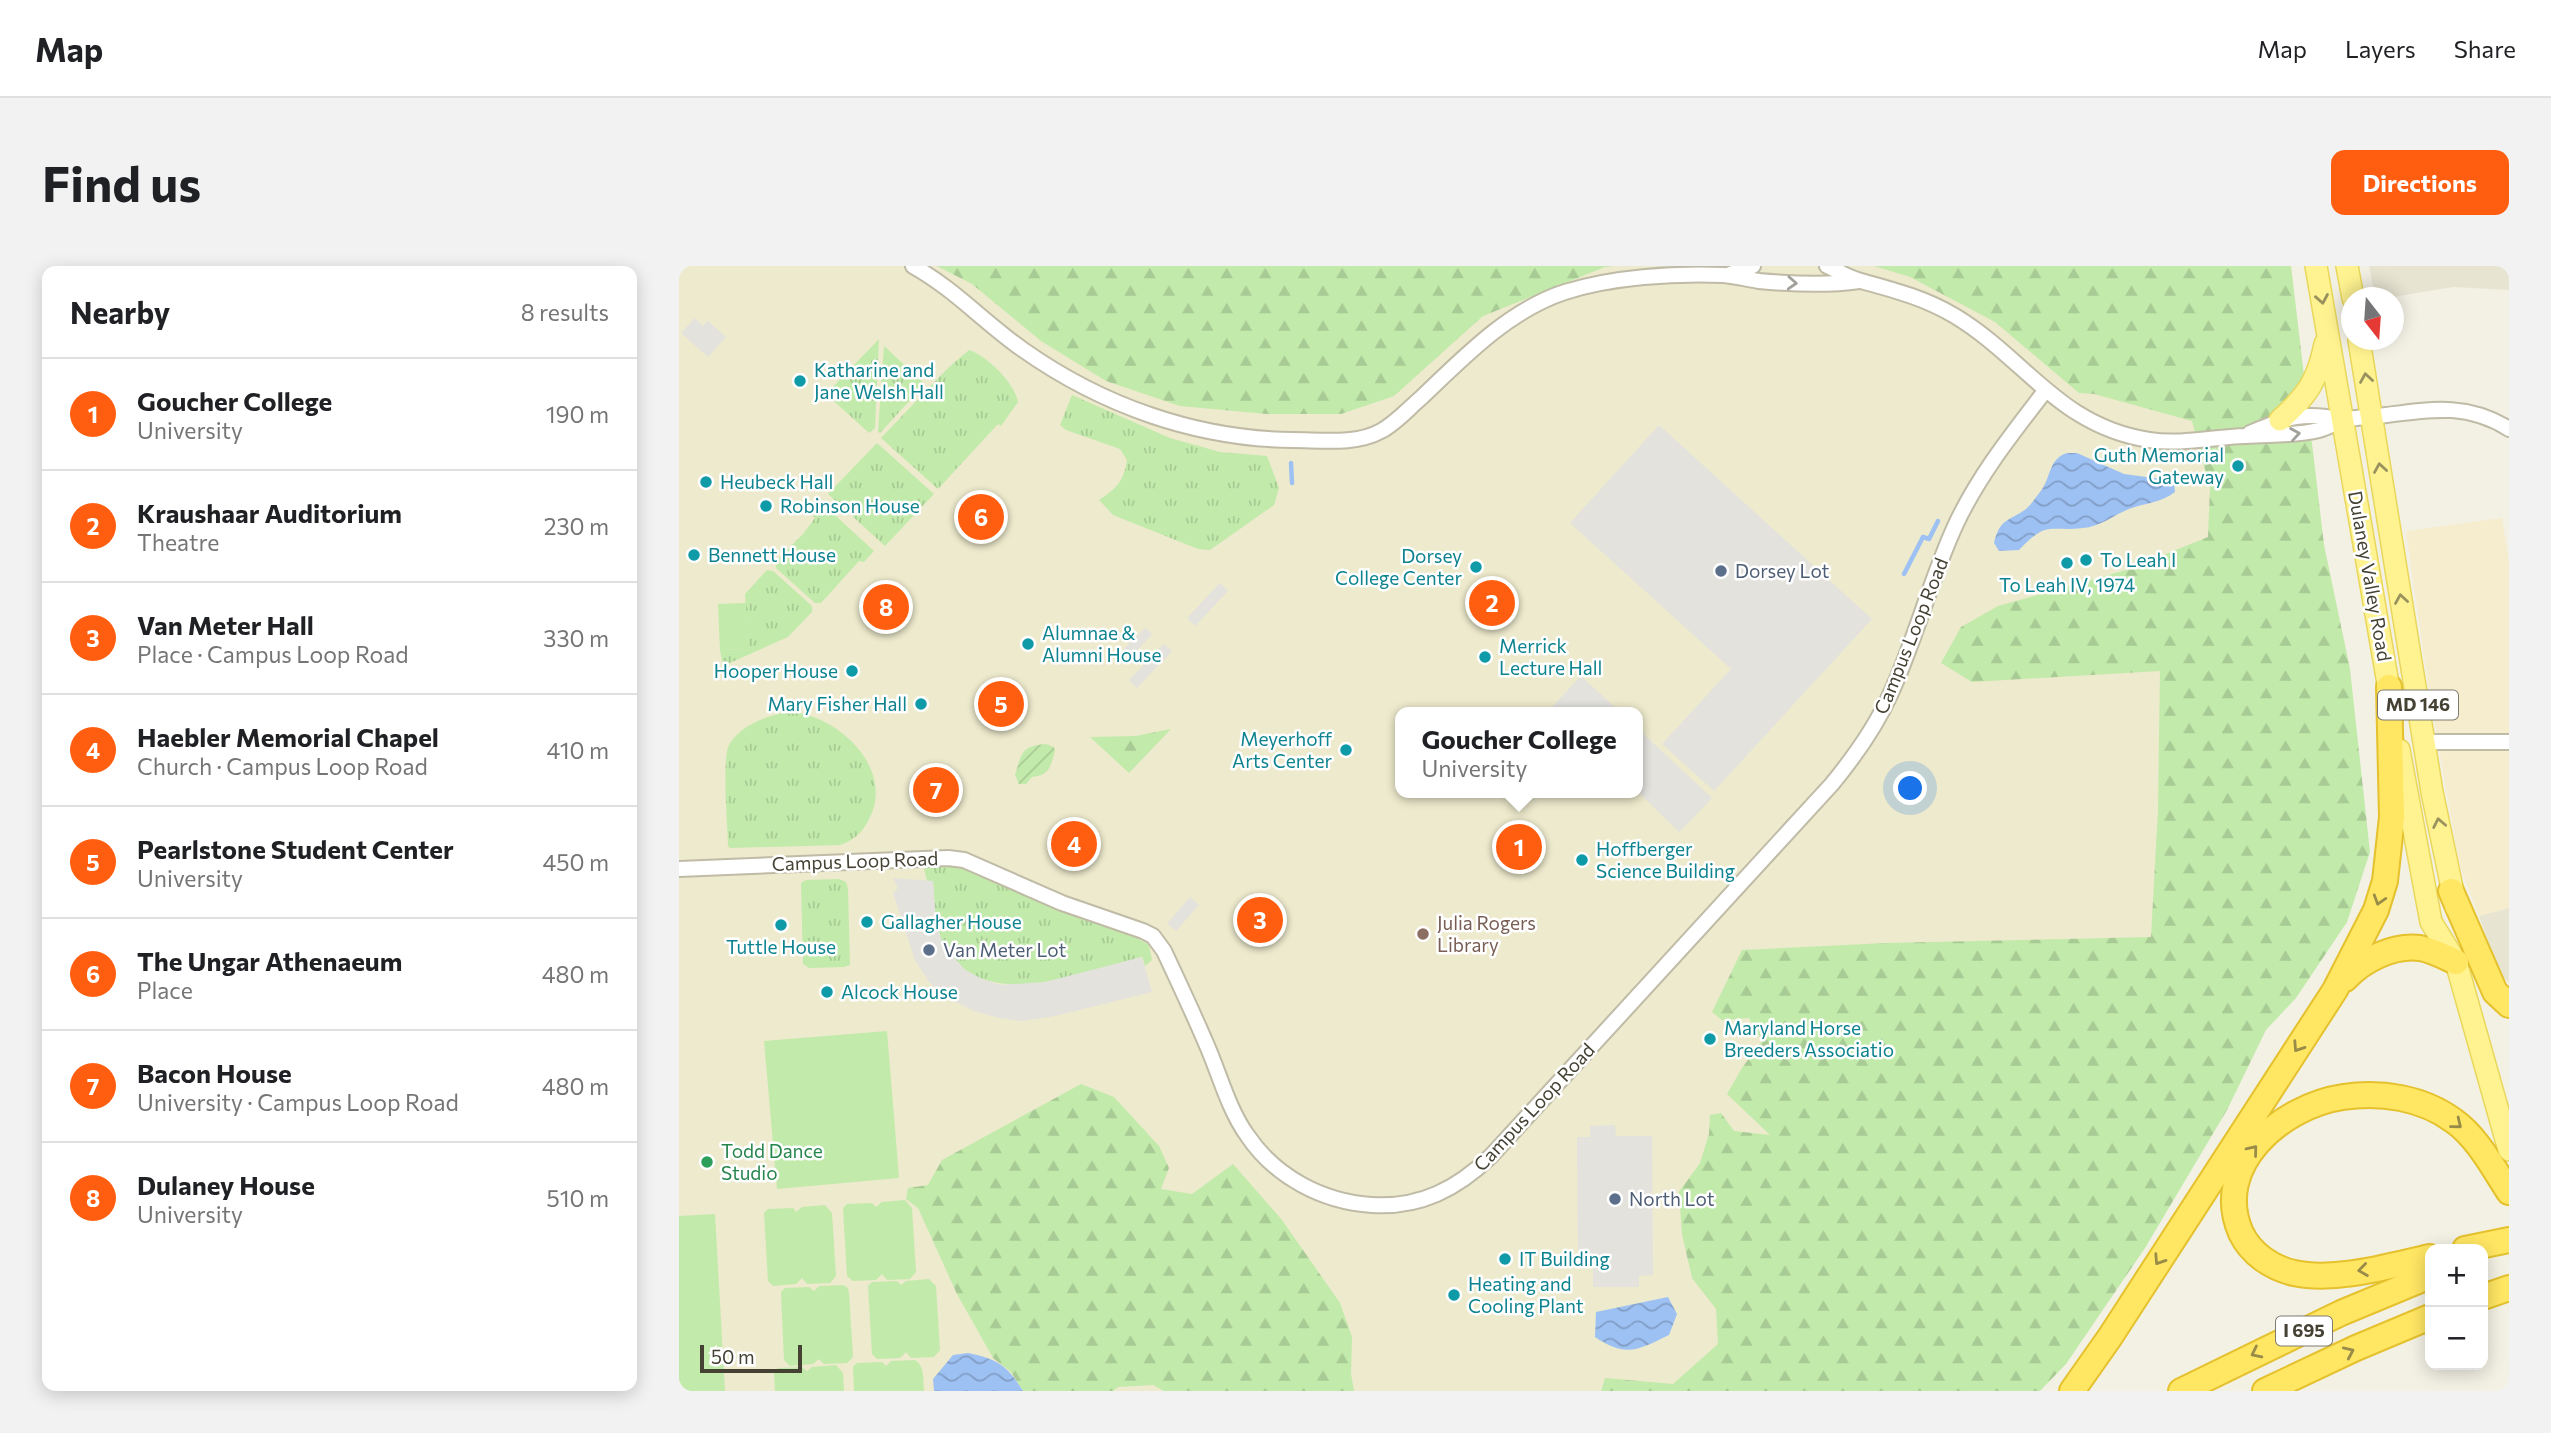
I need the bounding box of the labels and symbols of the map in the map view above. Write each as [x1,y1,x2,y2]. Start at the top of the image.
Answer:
one-way arrow [1787,275,1798,290]
north arrow [2341,287,2404,350]
one-way arrow [2314,293,2329,305]
place label: Katharine and Jane Welsh Hall [814,358,944,403]
one-way arrow [2359,372,2374,384]
marker: Katharine and Jane Welsh Hall [792,373,808,389]
one-way arrow [2289,427,2301,442]
place label: Guth Memorial Gateway [2094,443,2224,488]
marker: Guth Memorial Gateway [2230,458,2246,474]
one-way arrow [2373,462,2388,474]
place label: Heubeck Hall [720,470,833,493]
marker: Heubeck Hall [698,474,714,490]
street label: Dulaney Valley Road [2344,489,2397,663]
pin: 6 [958,491,1004,543]
place label: Robinson House [780,494,920,517]
marker: Robinson House [758,498,774,514]
place label: Bennett House [708,543,836,566]
place label: Dorsey College Center [1335,544,1462,589]
marker: Bennett House [686,547,702,563]
place label: To Leah I [2100,548,2176,571]
marker: To Leah I [2078,552,2094,568]
street label: Campus Loop Road [1869,554,1952,717]
marker: To Leah IV, 1974 [2059,555,2075,571]
marker: Dorsey College Center [1468,559,1484,575]
place label: Dorsey Lot [1735,559,1830,582]
marker: Dorsey Lot [1713,563,1729,579]
place label: To Leah IV, 1974 [1999,573,2135,596]
pin: 2 [1469,577,1515,629]
pin: 8 [863,581,909,633]
one-way arrow [2394,593,2409,605]
place label: Alumnae & Alumni House [1042,621,1161,666]
place label: Merrick Lecture Hall [1499,634,1602,679]
marker: Alumnae & Alumni House [1020,636,1036,652]
marker: Merrick Lecture Hall [1477,649,1493,665]
place label: Hooper House [714,659,838,682]
marker: Hooper House [844,663,860,679]
pin: 5 [978,678,1024,730]
road number: MD 146 [2378,690,2458,720]
place label: Mary Fisher Hall [768,692,907,715]
marker: Mary Fisher Hall [913,696,929,712]
place label: Meyerhoff Arts Center [1232,727,1332,772]
marker: Meyerhoff Arts Center [1338,742,1354,758]
pin: 7 [913,764,959,816]
your location [1893,771,1927,805]
pin: 4 [1051,818,1097,870]
one-way arrow [2432,818,2447,830]
pin: 1 [1496,821,1542,873]
place label: Hoffberger Science Building [1596,837,1735,882]
street label: Campus Loop Road [771,846,939,875]
marker: Hoffberger Science Building [1574,852,1590,868]
pin: 3 [1237,894,1283,946]
one-way arrow [2372,894,2387,906]
place label: Gallagher House [881,910,1022,933]
place label: Julia Rogers Library [1437,911,1536,956]
marker: Gallagher House [859,914,875,930]
marker: Tuttle House [773,917,789,933]
marker: Julia Rogers Library [1415,926,1431,942]
place label: Tuttle House [726,935,836,958]
place label: Van Meter Lot [943,938,1067,961]
marker: Van Meter Lot [921,942,937,958]
place label: Alcock House [841,980,958,1003]
marker: Alcock House [819,984,835,1000]
place label: Maryland Horse Breeders Associatio [1724,1016,1894,1061]
marker: Maryland Horse Breeders Associatio [1702,1031,1718,1047]
street label: Campus Loop Road [1468,1038,1599,1175]
one-way arrow [2293,1040,2306,1053]
one-way arrow [2449,1116,2461,1129]
place label: Todd Dance Studio [721,1139,823,1184]
one-way arrow [2245,1145,2258,1157]
marker: Todd Dance Studio [699,1154,715,1170]
place label: North Lot [1629,1187,1715,1210]
marker: North Lot [1607,1191,1623,1207]
place label: IT Building [1519,1247,1610,1270]
marker: IT Building [1497,1251,1513,1267]
one-way arrow [2154,1253,2167,1266]
one-way arrow [2358,1263,2369,1278]
place label: Heating and Cooling Plant [1468,1272,1584,1317]
marker: Heating and Cooling Plant [1446,1287,1462,1303]
road number: I 695 [2276,1316,2332,1346]
scale bar [700,1342,801,1374]
one-way arrow [2251,1345,2263,1359]
one-way arrow [2342,1346,2354,1360]

